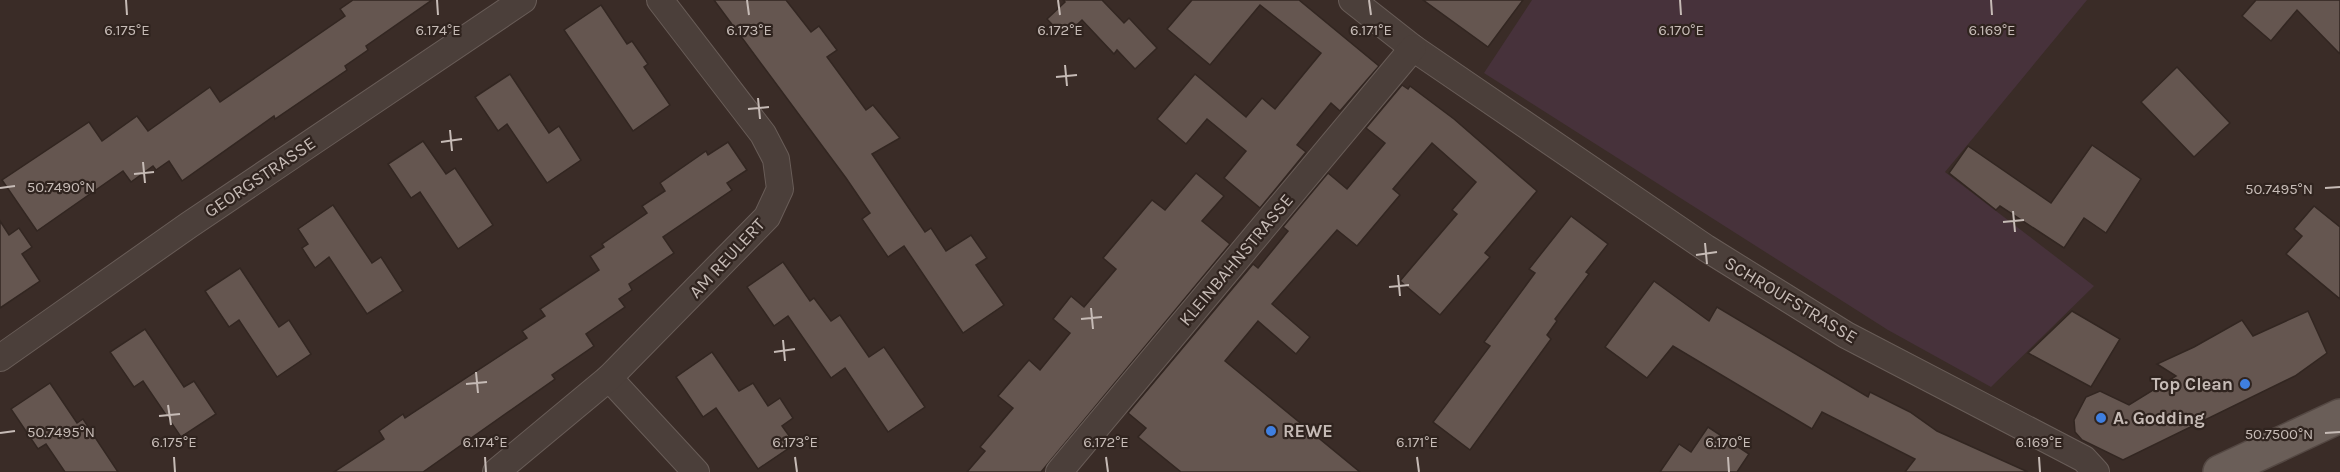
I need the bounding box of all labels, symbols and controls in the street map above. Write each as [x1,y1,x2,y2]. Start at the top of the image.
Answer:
text: 6.175°E [104,21,150,39]
text: 6.174°E [415,21,461,39]
text: 6.173°E [726,21,772,39]
text: 6.172°E [1037,21,1083,39]
text: 6.171°E [1350,21,1392,39]
text: 6.170°E [1658,21,1704,39]
text: 6.169°E [1968,21,2016,39]
street label: GEORGSTRASSE [200,132,320,222]
text: 50.7490°N [27,178,95,196]
text: 50.7495°N [2245,180,2313,198]
street label: KLEINBAHNSTRASSE [1174,189,1298,331]
street label: AM REULERT [684,213,770,303]
street label: SCHROUFSTRASSE [1721,252,1861,348]
place label: Top Clean [2151,373,2233,395]
marker: Top Clean [2238,377,2252,391]
place label: A. Godding [2113,407,2205,429]
marker: A. Godding [2094,411,2108,425]
place label: REWE [1283,420,1333,442]
text: 50.7495°N [27,423,95,441]
marker: REWE [1264,424,1278,438]
text: 50.7500°N [2245,425,2313,443]
text: 6.175°E [151,433,197,451]
text: 6.174°E [462,433,508,451]
text: 6.173°E [772,433,818,451]
text: 6.172°E [1083,433,1129,451]
text: 6.171°E [1396,433,1438,451]
text: 6.170°E [1705,433,1751,451]
text: 6.169°E [2015,433,2063,451]

